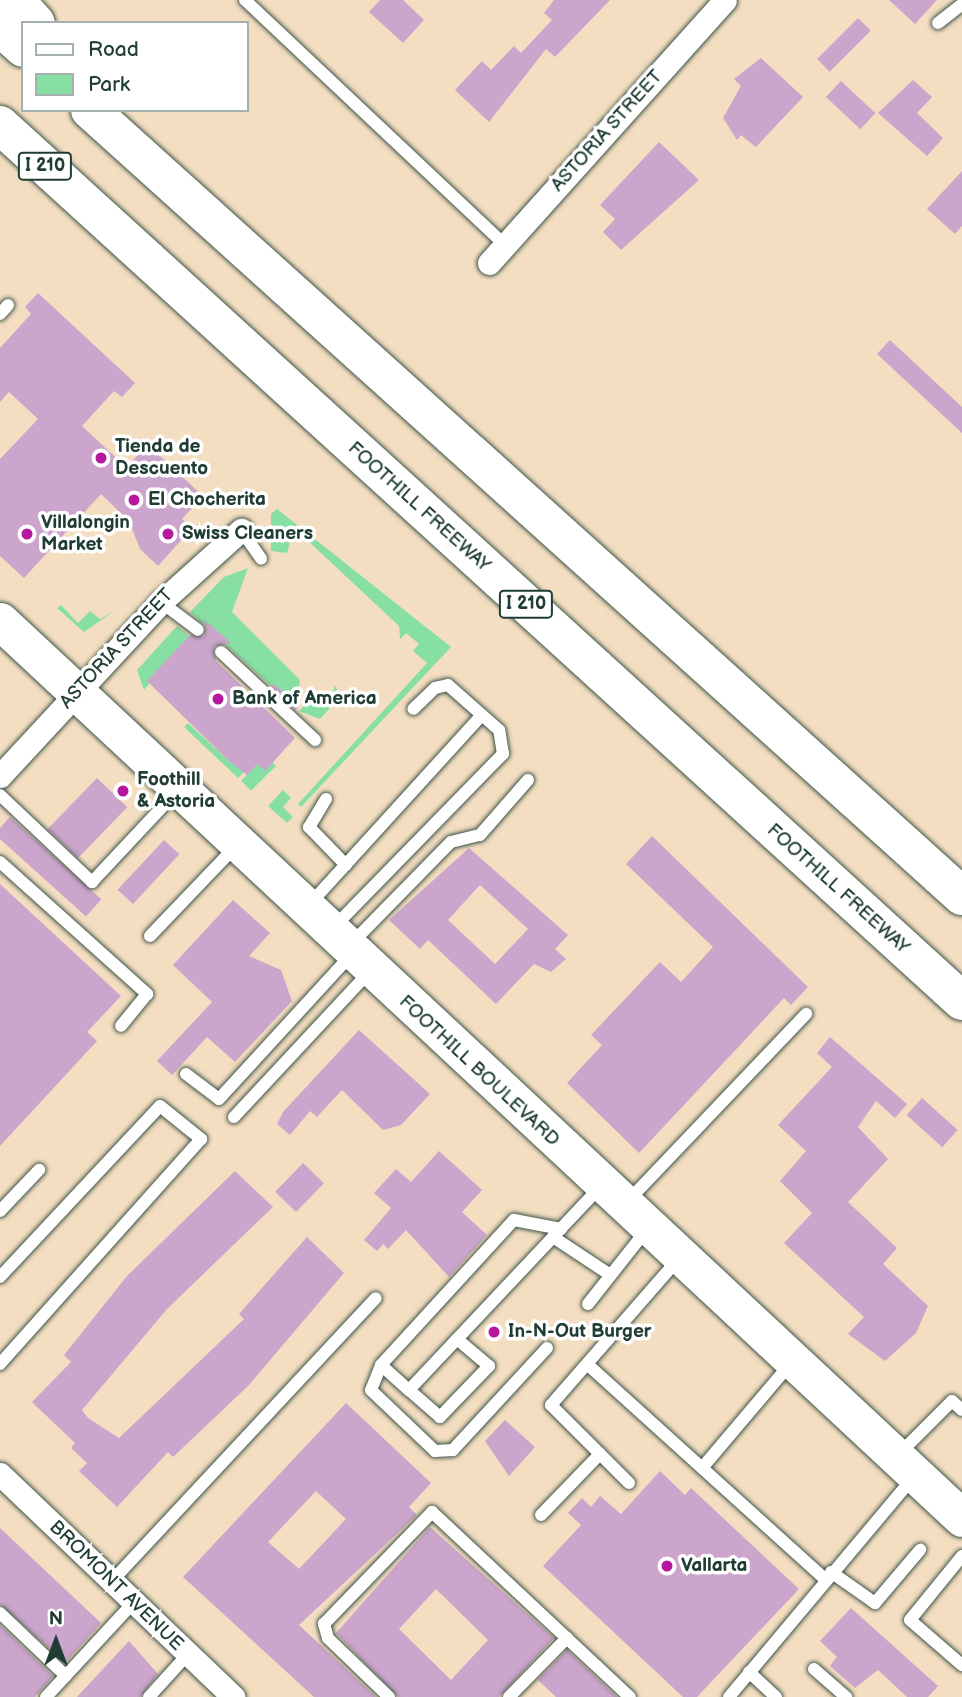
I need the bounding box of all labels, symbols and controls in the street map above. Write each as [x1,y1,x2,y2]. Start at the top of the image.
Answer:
legend [21,21,248,112]
text: Road [88,37,139,62]
street label: ASTORIA STREET [546,65,668,197]
text: Park [88,72,130,97]
road number: I 210 [17,152,73,181]
place label: Tienda de Descuento [115,436,208,480]
street label: FOOTHILL FREEWAY [343,437,495,577]
marker: Tienda de Descuento [93,450,109,466]
place label: El Chocherita [148,489,266,511]
marker: El Chocherita [126,492,142,508]
place label: Villalongin Market [41,512,130,556]
place label: Swiss Cleaners [182,523,313,545]
marker: Villalongin Market [19,526,35,542]
marker: Swiss Cleaners [160,526,176,542]
street label: ASTORIA STREET [55,584,179,714]
road number: I 210 [498,590,554,618]
place label: Bank of America [232,688,377,710]
marker: Bank of America [210,691,226,707]
place label: Foothill & Astoria [137,769,215,813]
marker: Foothill & Astoria [115,783,131,799]
street label: FOOTHILL FREEWAY [762,819,914,959]
street label: FOOTHILL BOULEVARD [394,991,564,1151]
place label: In-N-Out Burger [508,1321,651,1343]
marker: In-N-Out Burger [486,1324,502,1340]
street label: BROMONT AVENUE [44,1516,188,1656]
place label: Vallarta [681,1555,747,1577]
marker: Vallarta [659,1558,675,1574]
north arrow [21,1606,91,1676]

